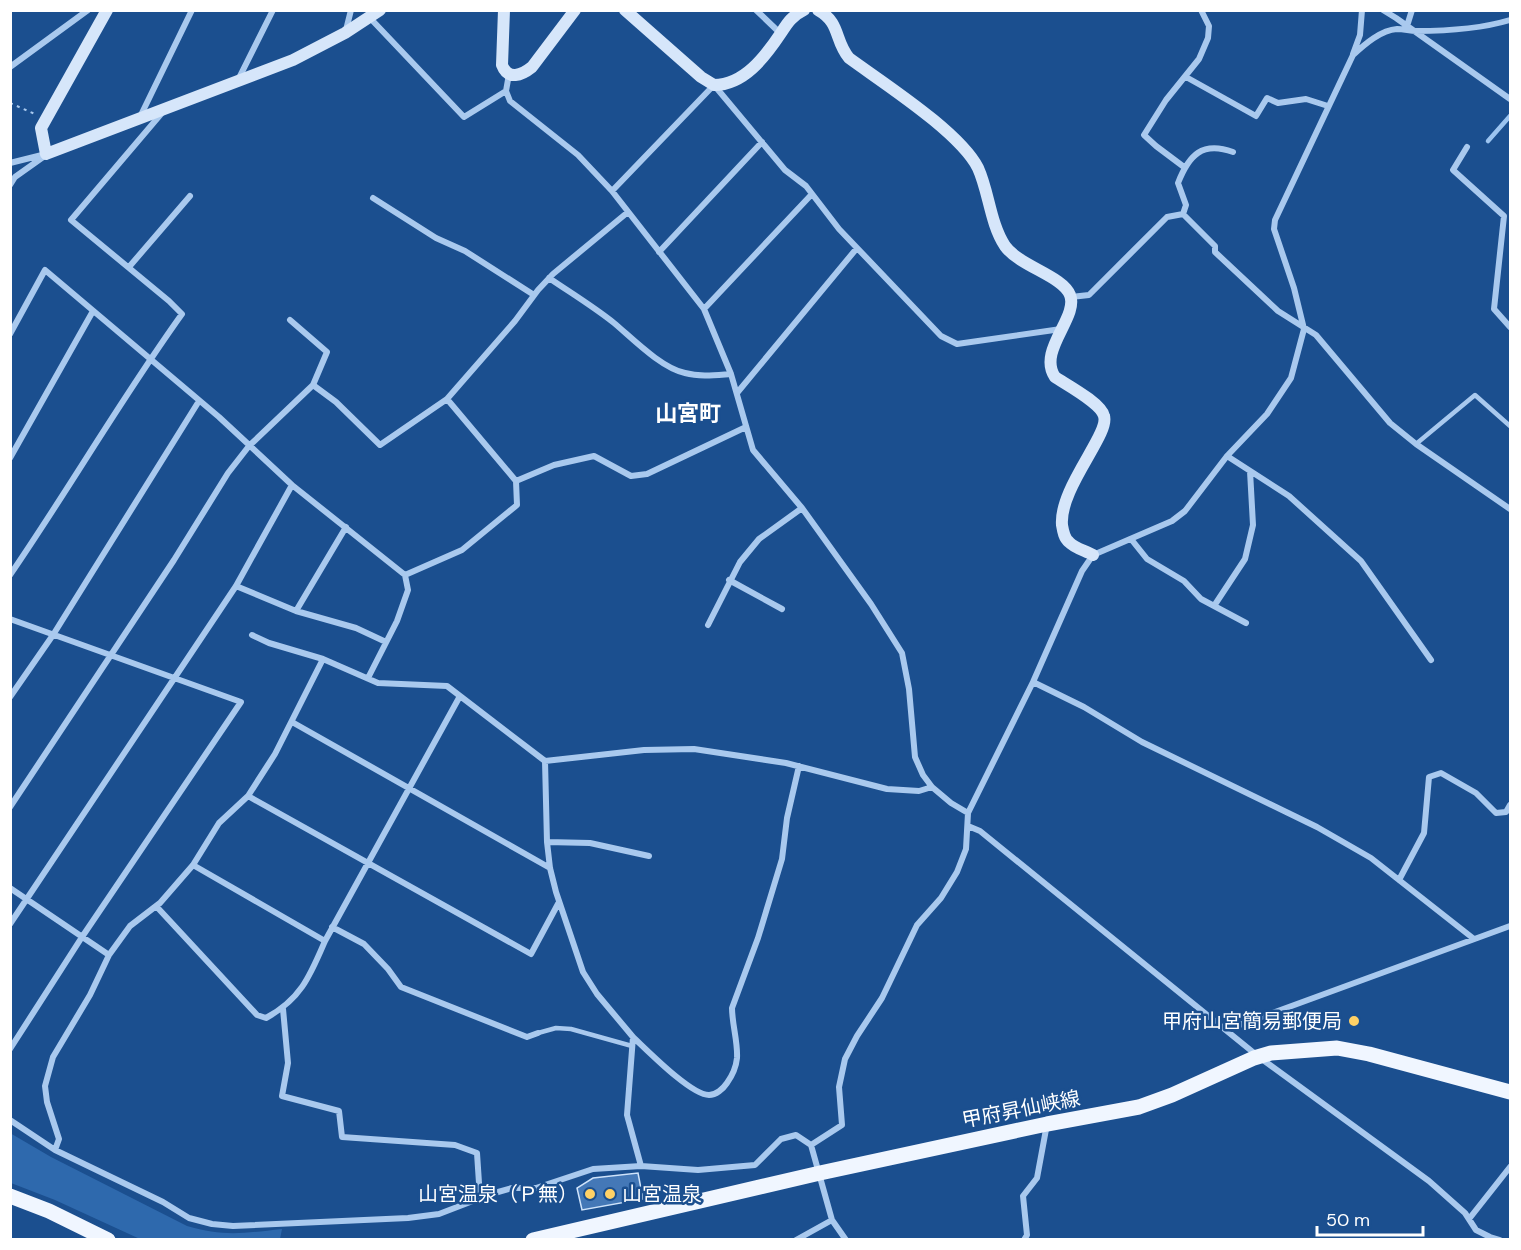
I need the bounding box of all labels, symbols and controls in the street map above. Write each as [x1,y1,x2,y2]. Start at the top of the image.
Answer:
district label: 山宮町 [655,399,721,428]
place label: 甲府山宮簡易郵便局 [1162,1008,1342,1034]
marker: 甲府山宮簡易郵便局 [1347,1014,1361,1028]
street label: 甲府昇仙峡線 [960,1085,1082,1133]
place label: 山宮温泉（Ｐ無） [418,1181,578,1207]
place label: 山宮温泉 [622,1181,702,1207]
marker: 山宮温泉（Ｐ無） [583,1187,597,1201]
marker: 山宮温泉 [603,1187,617,1201]
scale bar [1317,1199,1424,1237]
text: 50 m [1326,1208,1370,1232]

